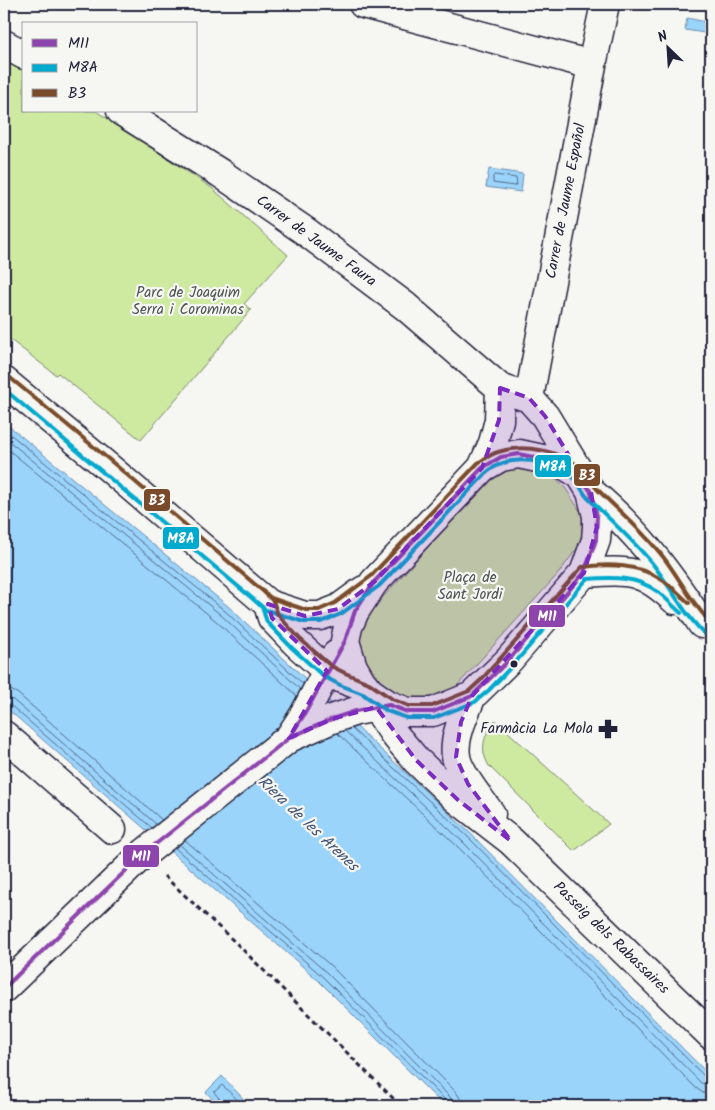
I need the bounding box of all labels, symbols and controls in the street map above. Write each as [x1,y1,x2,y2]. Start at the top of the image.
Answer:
legend [22,22,198,112]
north arrow [642,22,692,72]
text: N [654,25,672,49]
text: M11 [68,32,90,56]
text: M8A [68,56,98,80]
text: B3 [68,82,87,106]
street label: Carrer de Jaume Español [539,121,593,281]
street label: Carrer de Jaume Faura [251,189,381,293]
park label: Parc de Joaquim Serra i Corominas [132,281,244,322]
line badge: M8A [534,454,572,478]
text: M8A [539,456,567,478]
line badge: B3 [573,463,601,487]
text: B3 [579,465,596,487]
line badge: B3 [143,488,171,512]
text: B3 [149,490,166,512]
line badge: M8A [162,526,200,550]
text: M8A [167,528,195,550]
park label: Plaça de Sant Jordi [438,566,504,607]
line badge: M11 [528,604,566,628]
text: M11 [537,606,557,628]
unlabelled marker [509,659,519,669]
place label: Farmàcia La Mola [480,717,593,741]
pharmacy icon: Farmàcia La Mola [597,718,619,740]
water label: Riera de les Arenes [252,770,366,879]
line badge: M11 [122,844,160,868]
text: M11 [131,846,151,868]
street label: Passeig dels Rabassaires [547,876,675,1001]

